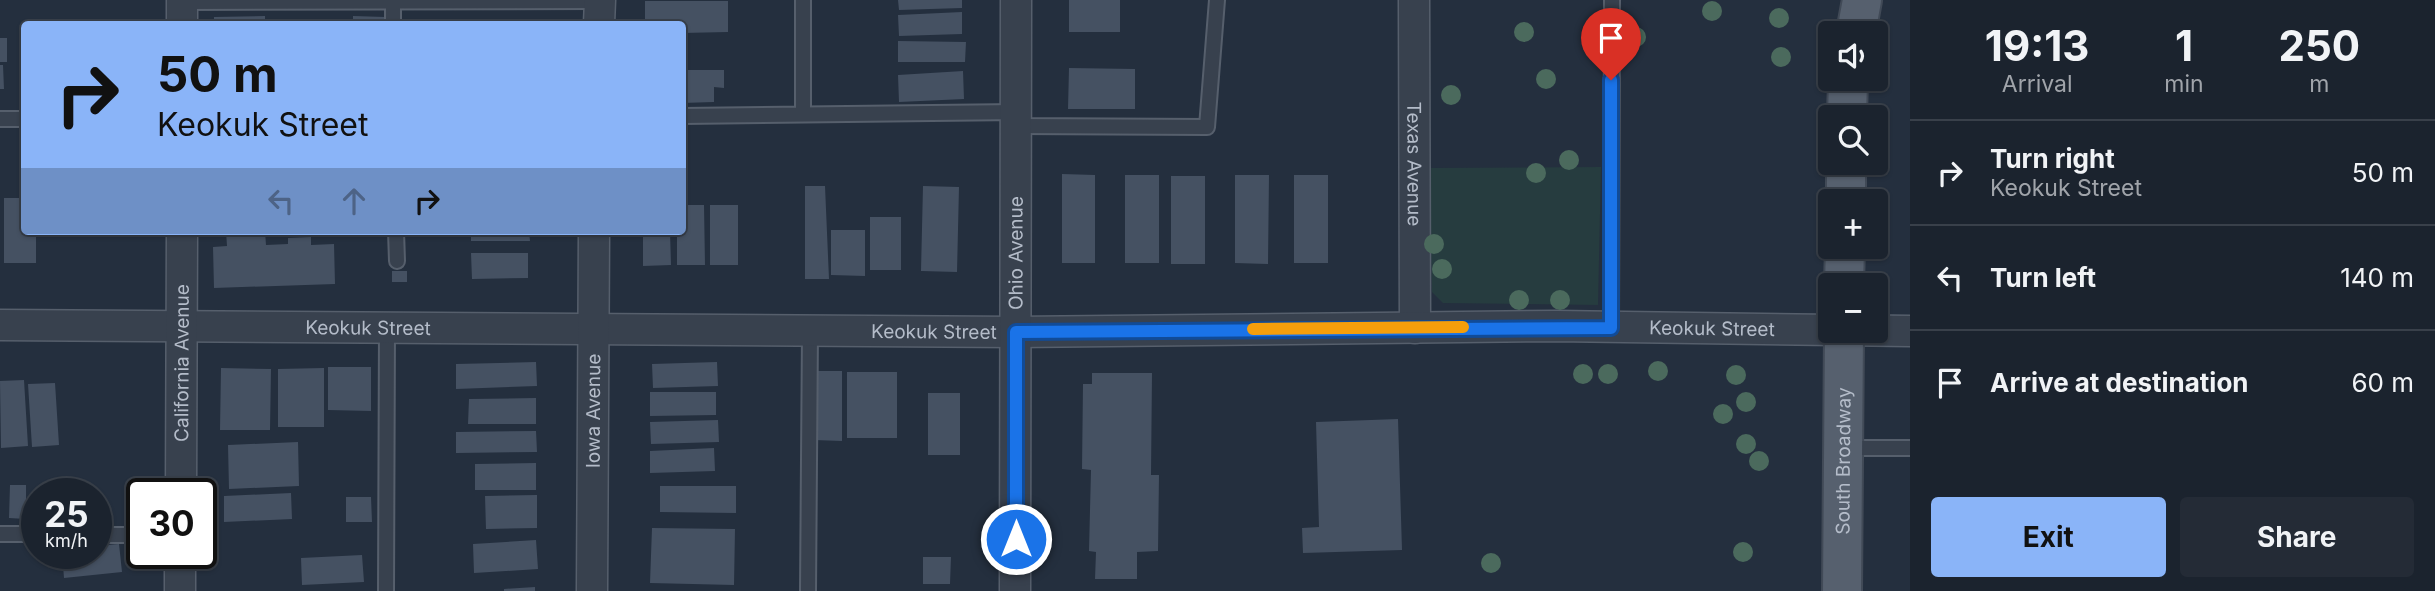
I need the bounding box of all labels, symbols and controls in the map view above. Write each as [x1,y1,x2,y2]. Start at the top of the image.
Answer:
pin [1581,8,1641,80]
icon: arrive [1592,19,1630,57]
text: 19:13 [1985,20,2089,71]
text: 1 [2175,20,2193,71]
text: 250 [2278,20,2360,71]
map controls [1818,21,1888,343]
button: sound [1818,21,1888,91]
text: 50 m [157,45,278,104]
icon: right [42,49,133,140]
text: Arrival [2002,70,2073,98]
text: min [2164,70,2204,98]
text: m [2309,70,2329,98]
street label: Texas Avenue [1402,102,1426,226]
text: Keokuk Street [157,105,368,144]
button: search [1818,105,1888,175]
text: Turn right [1990,143,2115,174]
icon: right [1931,154,1969,192]
text: 50 m [2352,157,2414,188]
text: Keokuk Street [1990,174,2142,202]
icon: left [262,182,300,220]
icon: ahead [335,182,373,220]
icon: right [408,182,446,220]
button: + [1818,189,1888,259]
street label: Ohio Avenue [1004,196,1028,310]
icon: left [1931,259,1969,297]
text: Turn left [1990,262,2096,293]
text: 140 m [2340,262,2414,293]
button: − [1818,273,1888,343]
street label: California Avenue [170,284,194,442]
street label: Keokuk Street [305,316,431,340]
street label: Keokuk Street [1649,316,1775,341]
street label: Keokuk Street [871,320,997,344]
street label: Iowa Avenue [582,354,605,468]
icon: arrive [1931,364,1969,402]
text: Arrive at destination [1990,367,2249,398]
text: 60 m [2351,367,2414,398]
street label: South Broadway [1831,387,1856,535]
speed limit sign: 30 [126,478,217,569]
text: 25 [44,493,89,535]
button: Exit [1931,497,2166,577]
button: Share [2180,497,2414,577]
position arrow [979,502,1053,576]
text: km/h [45,530,88,551]

